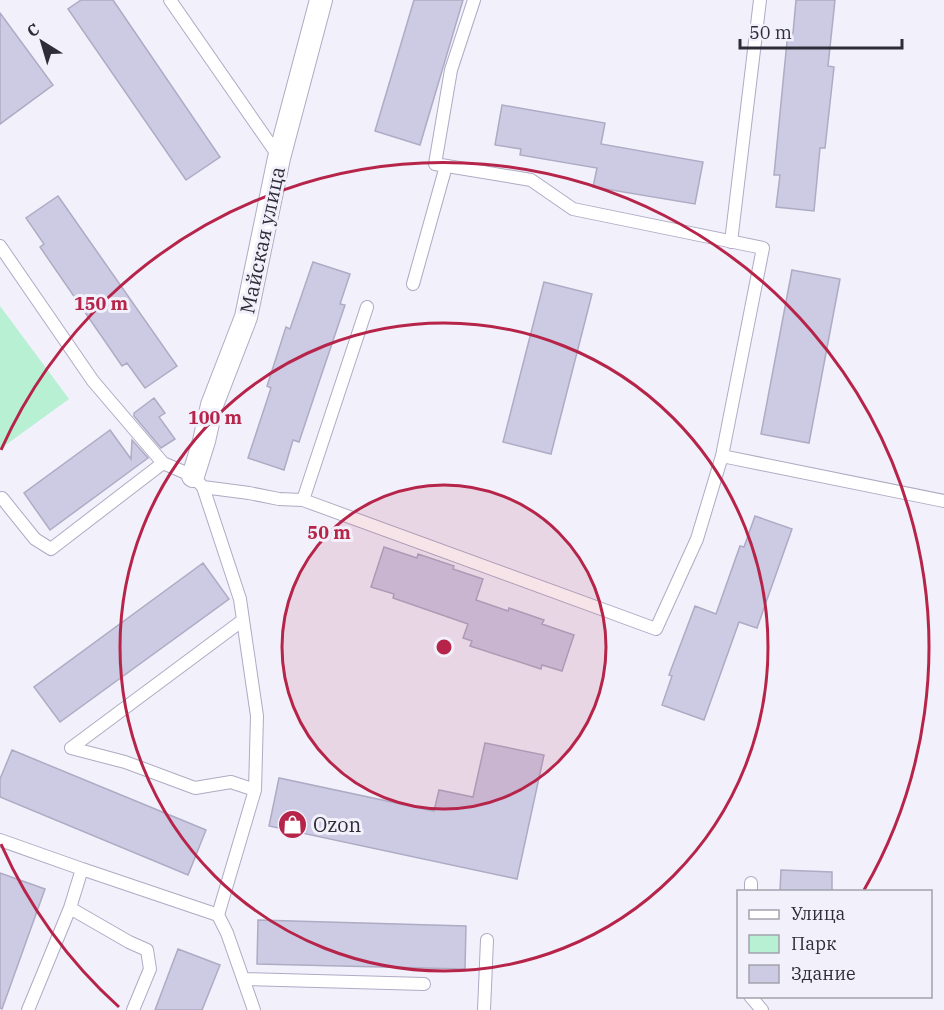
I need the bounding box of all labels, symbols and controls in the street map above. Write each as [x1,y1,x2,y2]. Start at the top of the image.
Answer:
north arrow [12,12,72,72]
scale bar [740,12,902,50]
text: С [23,19,43,41]
text: 50 m [749,21,792,44]
street label: Майская улица [233,164,291,316]
text: 150 m [74,292,129,315]
text: 100 m [188,406,243,429]
text: 50 m [307,521,351,544]
centre of rings [434,637,454,657]
shop icon: Ozon [276,808,308,840]
place label: Ozon [313,811,362,838]
legend [737,890,932,998]
text: Улица [791,902,846,925]
text: Парк [791,932,837,955]
text: Здание [791,962,856,985]

